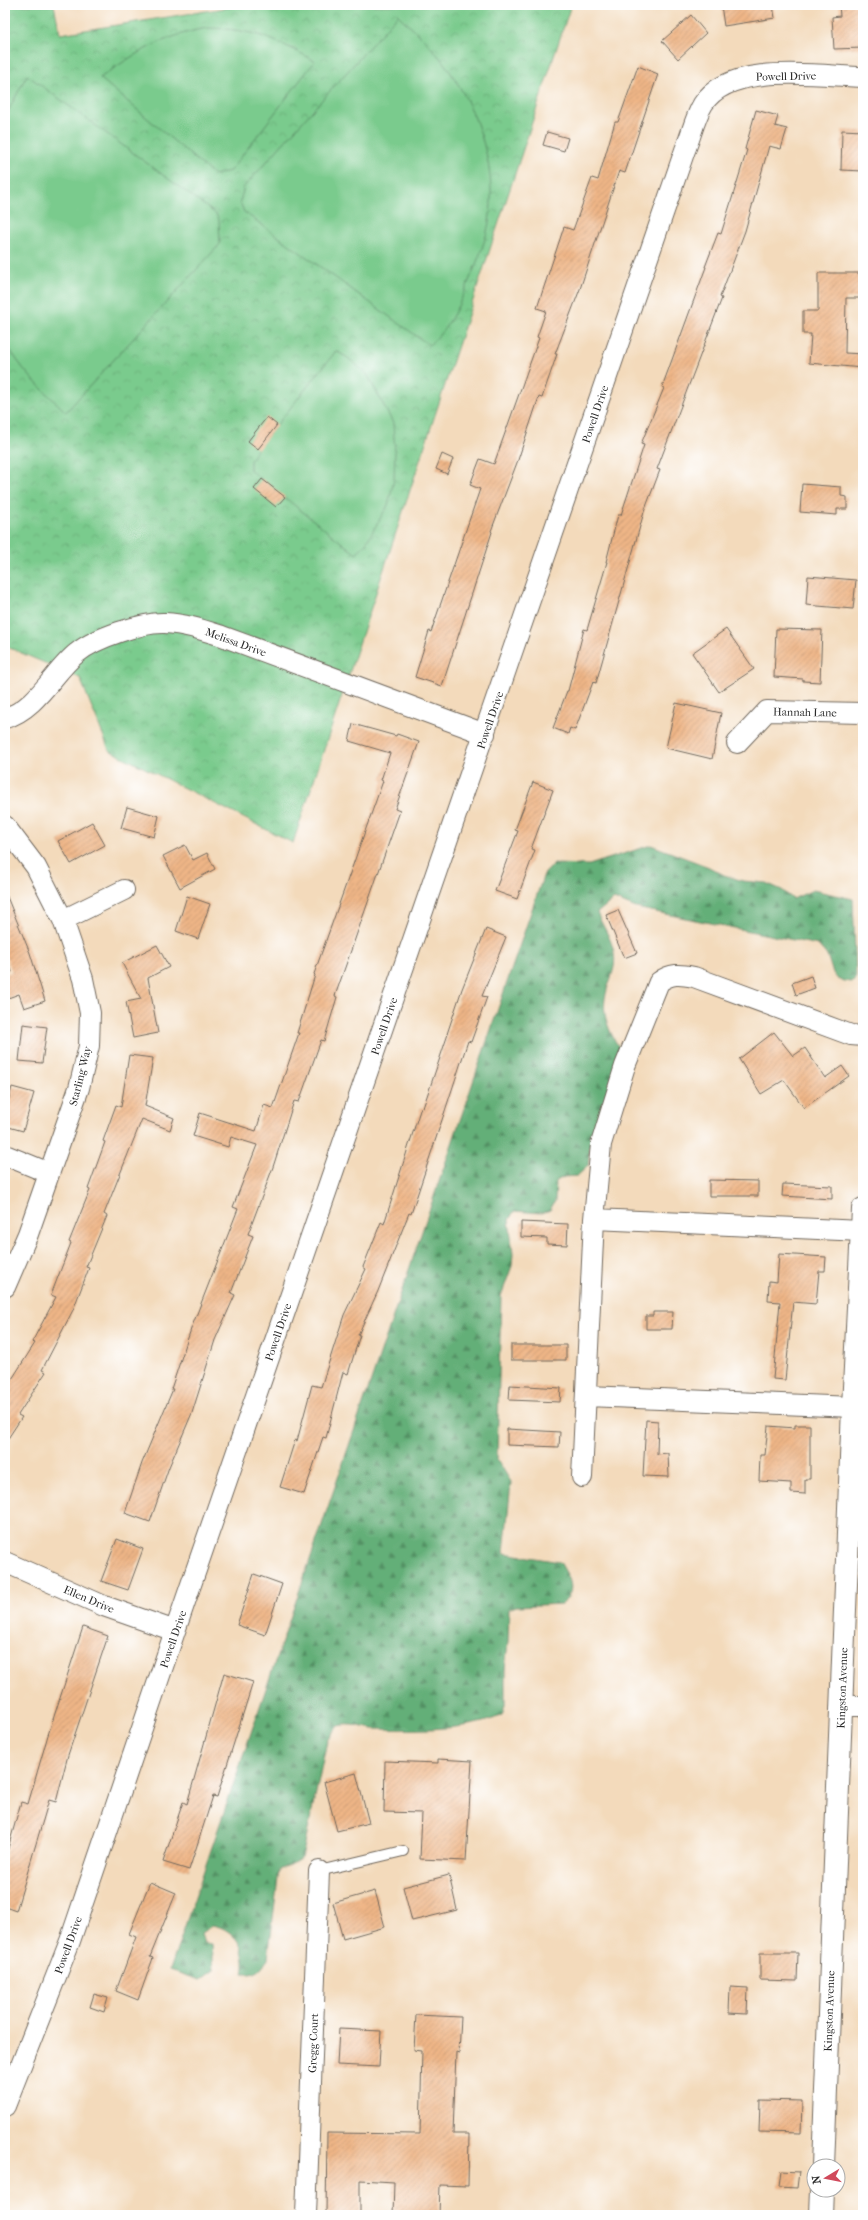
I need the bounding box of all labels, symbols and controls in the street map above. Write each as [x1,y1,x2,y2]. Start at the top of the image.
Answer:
street label: Powell Drive [756,69,817,84]
street label: Powell Drive [579,383,612,445]
street label: Melissa Drive [204,625,269,660]
street label: Powell Drive [474,689,507,751]
street label: Hannah Lane [773,705,838,720]
street label: Powell Drive [368,995,401,1057]
street label: Starling Way [67,1044,94,1107]
street label: Powell Drive [262,1301,295,1363]
street label: Ellen Drive [62,1583,117,1616]
street label: Powell Drive [157,1608,190,1670]
street label: Kingston Avenue [835,1647,850,1729]
street label: Powell Drive [52,1914,85,1976]
street label: Kingston Avenue [822,1970,837,2052]
street label: Gregg Court [306,2013,321,2073]
north arrow [806,2158,846,2198]
text: N [809,2174,824,2185]

